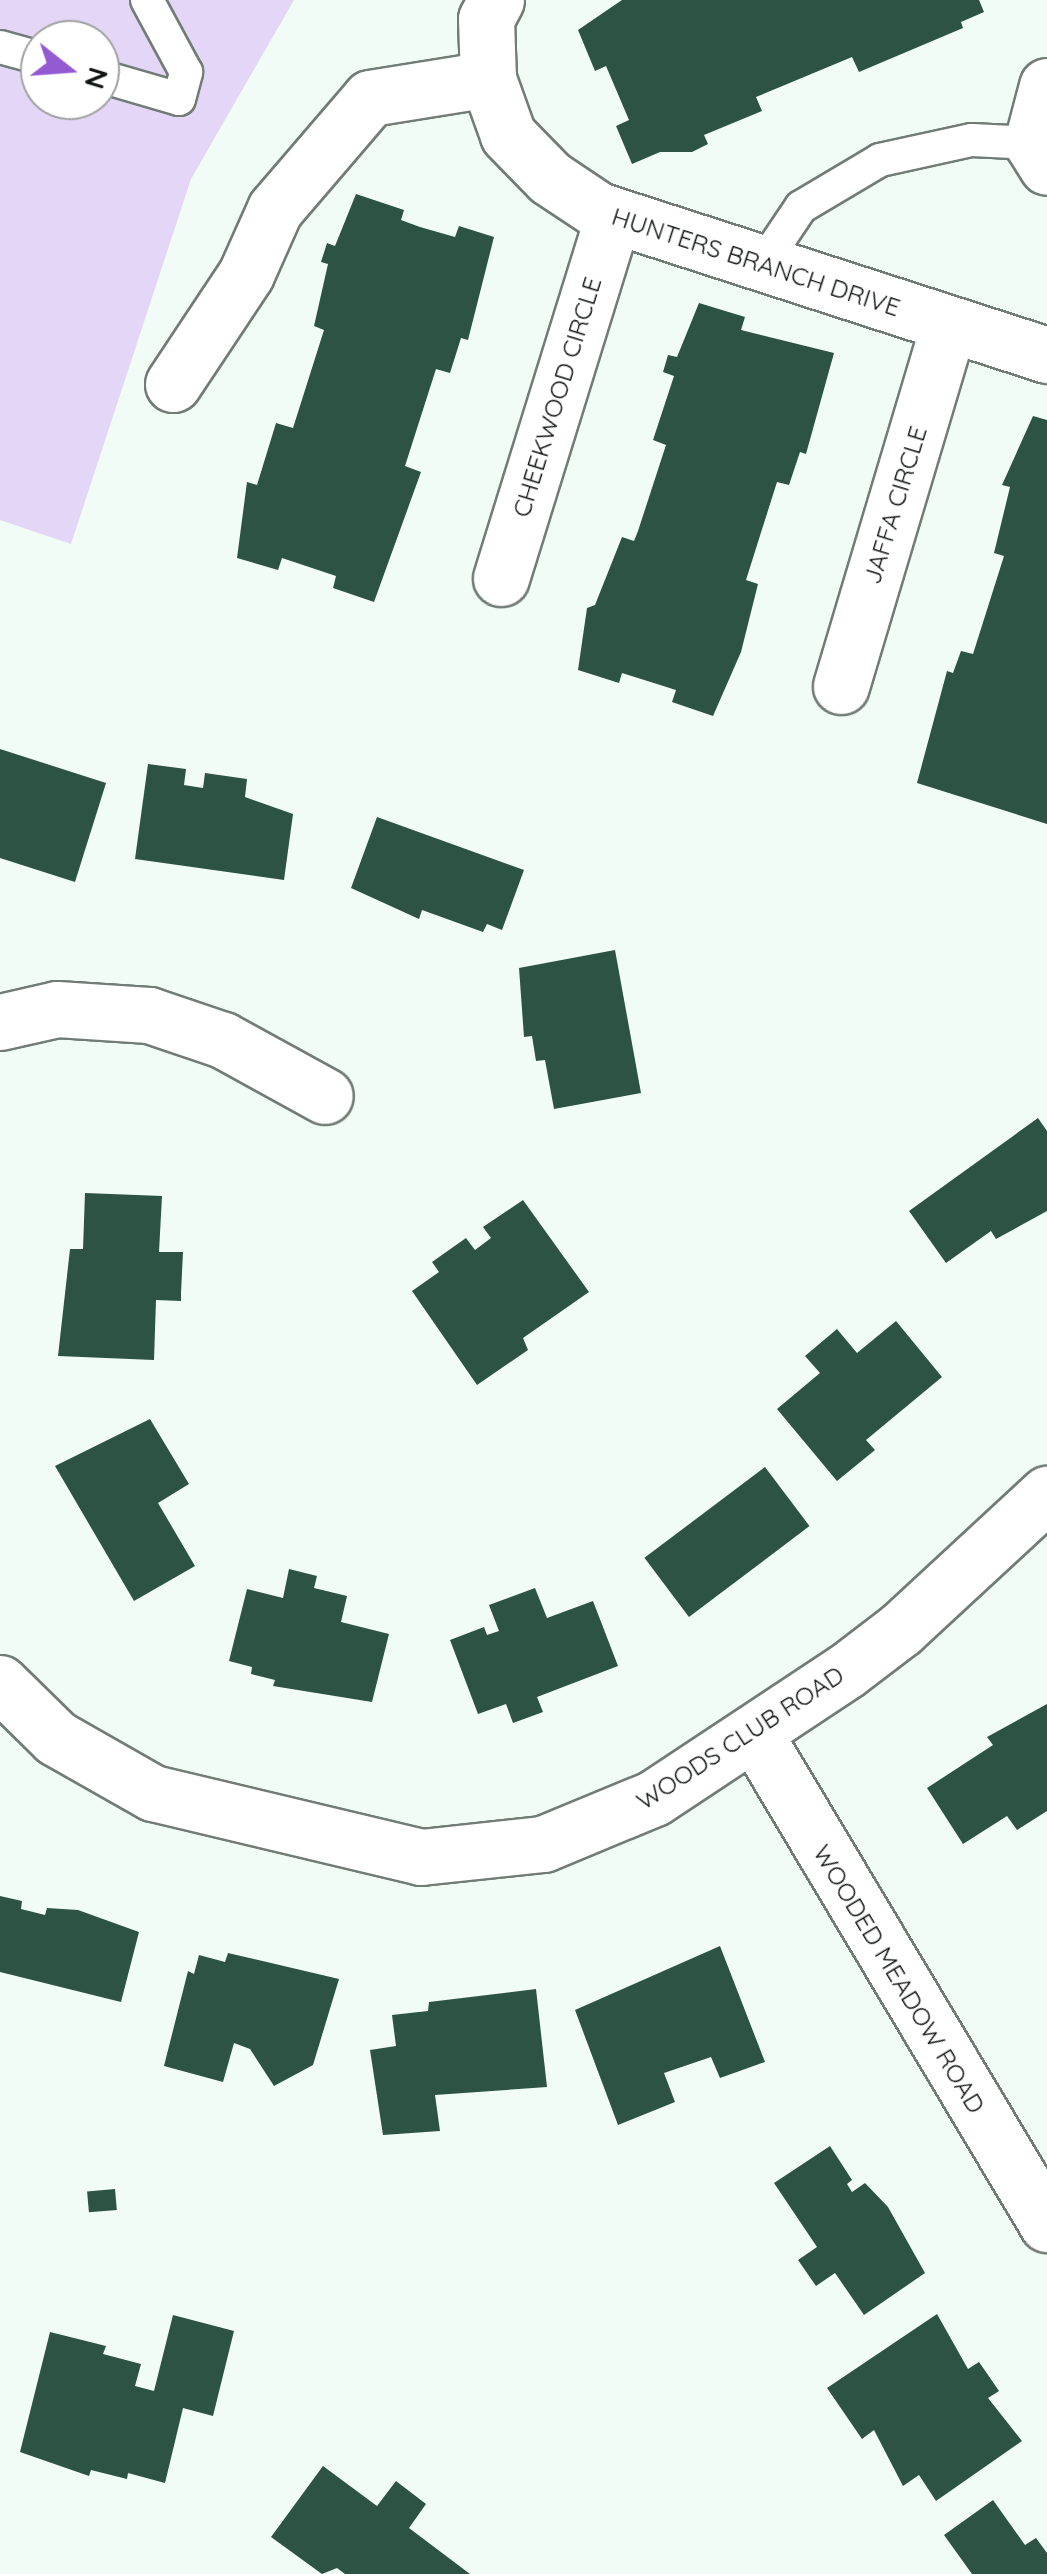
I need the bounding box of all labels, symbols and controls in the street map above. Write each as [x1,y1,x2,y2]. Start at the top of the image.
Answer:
north arrow [20,20,120,120]
text: N [78,63,117,93]
street label: HUNTERS BRANCH DRIVE [608,201,904,323]
street label: CHEEKWOOD CIRCLE [506,273,608,521]
street label: JAFFA CIRCLE [857,422,933,588]
street label: WOODS CLUB ROAD [631,1660,849,1816]
street label: WOODED MEADOW ROAD [807,1839,991,2119]

